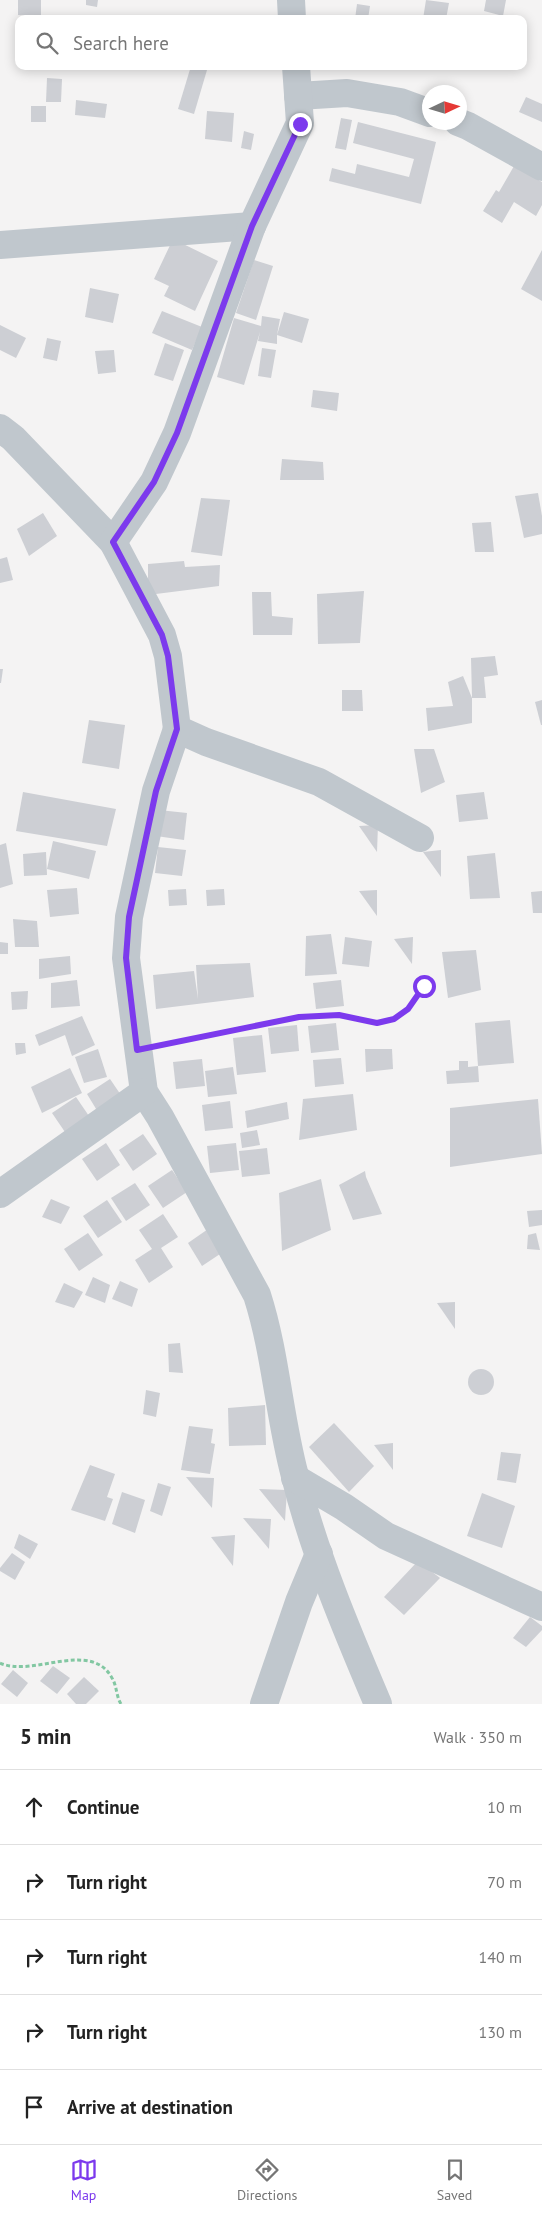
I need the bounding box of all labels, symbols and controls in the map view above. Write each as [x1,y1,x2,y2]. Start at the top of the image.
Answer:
search box [15,15,527,70]
icon: search [33,29,61,57]
text: Search here [73,31,169,55]
north arrow [422,85,467,130]
route end [289,113,312,136]
route start [413,975,436,998]
text: 5 min [20,1723,71,1750]
text: Walk · 350 m [433,1727,522,1747]
icon: ahead [20,1793,48,1821]
text: Continue [67,1795,139,1819]
text: 10 m [487,1797,522,1817]
icon: right [20,1868,48,1896]
text: Turn right [67,1870,147,1894]
text: 70 m [487,1872,522,1892]
icon: right [20,1943,48,1971]
text: Turn right [67,1945,147,1969]
text: 140 m [479,1947,522,1967]
icon: right [20,2018,48,2046]
text: Turn right [67,2020,147,2044]
text: 130 m [479,2022,522,2042]
icon: arrive [20,2093,48,2121]
text: Arrive at destination [67,2095,233,2119]
tab: Map [70,2156,98,2204]
tab: Directions [237,2156,297,2204]
tab: Saved [437,2156,472,2204]

